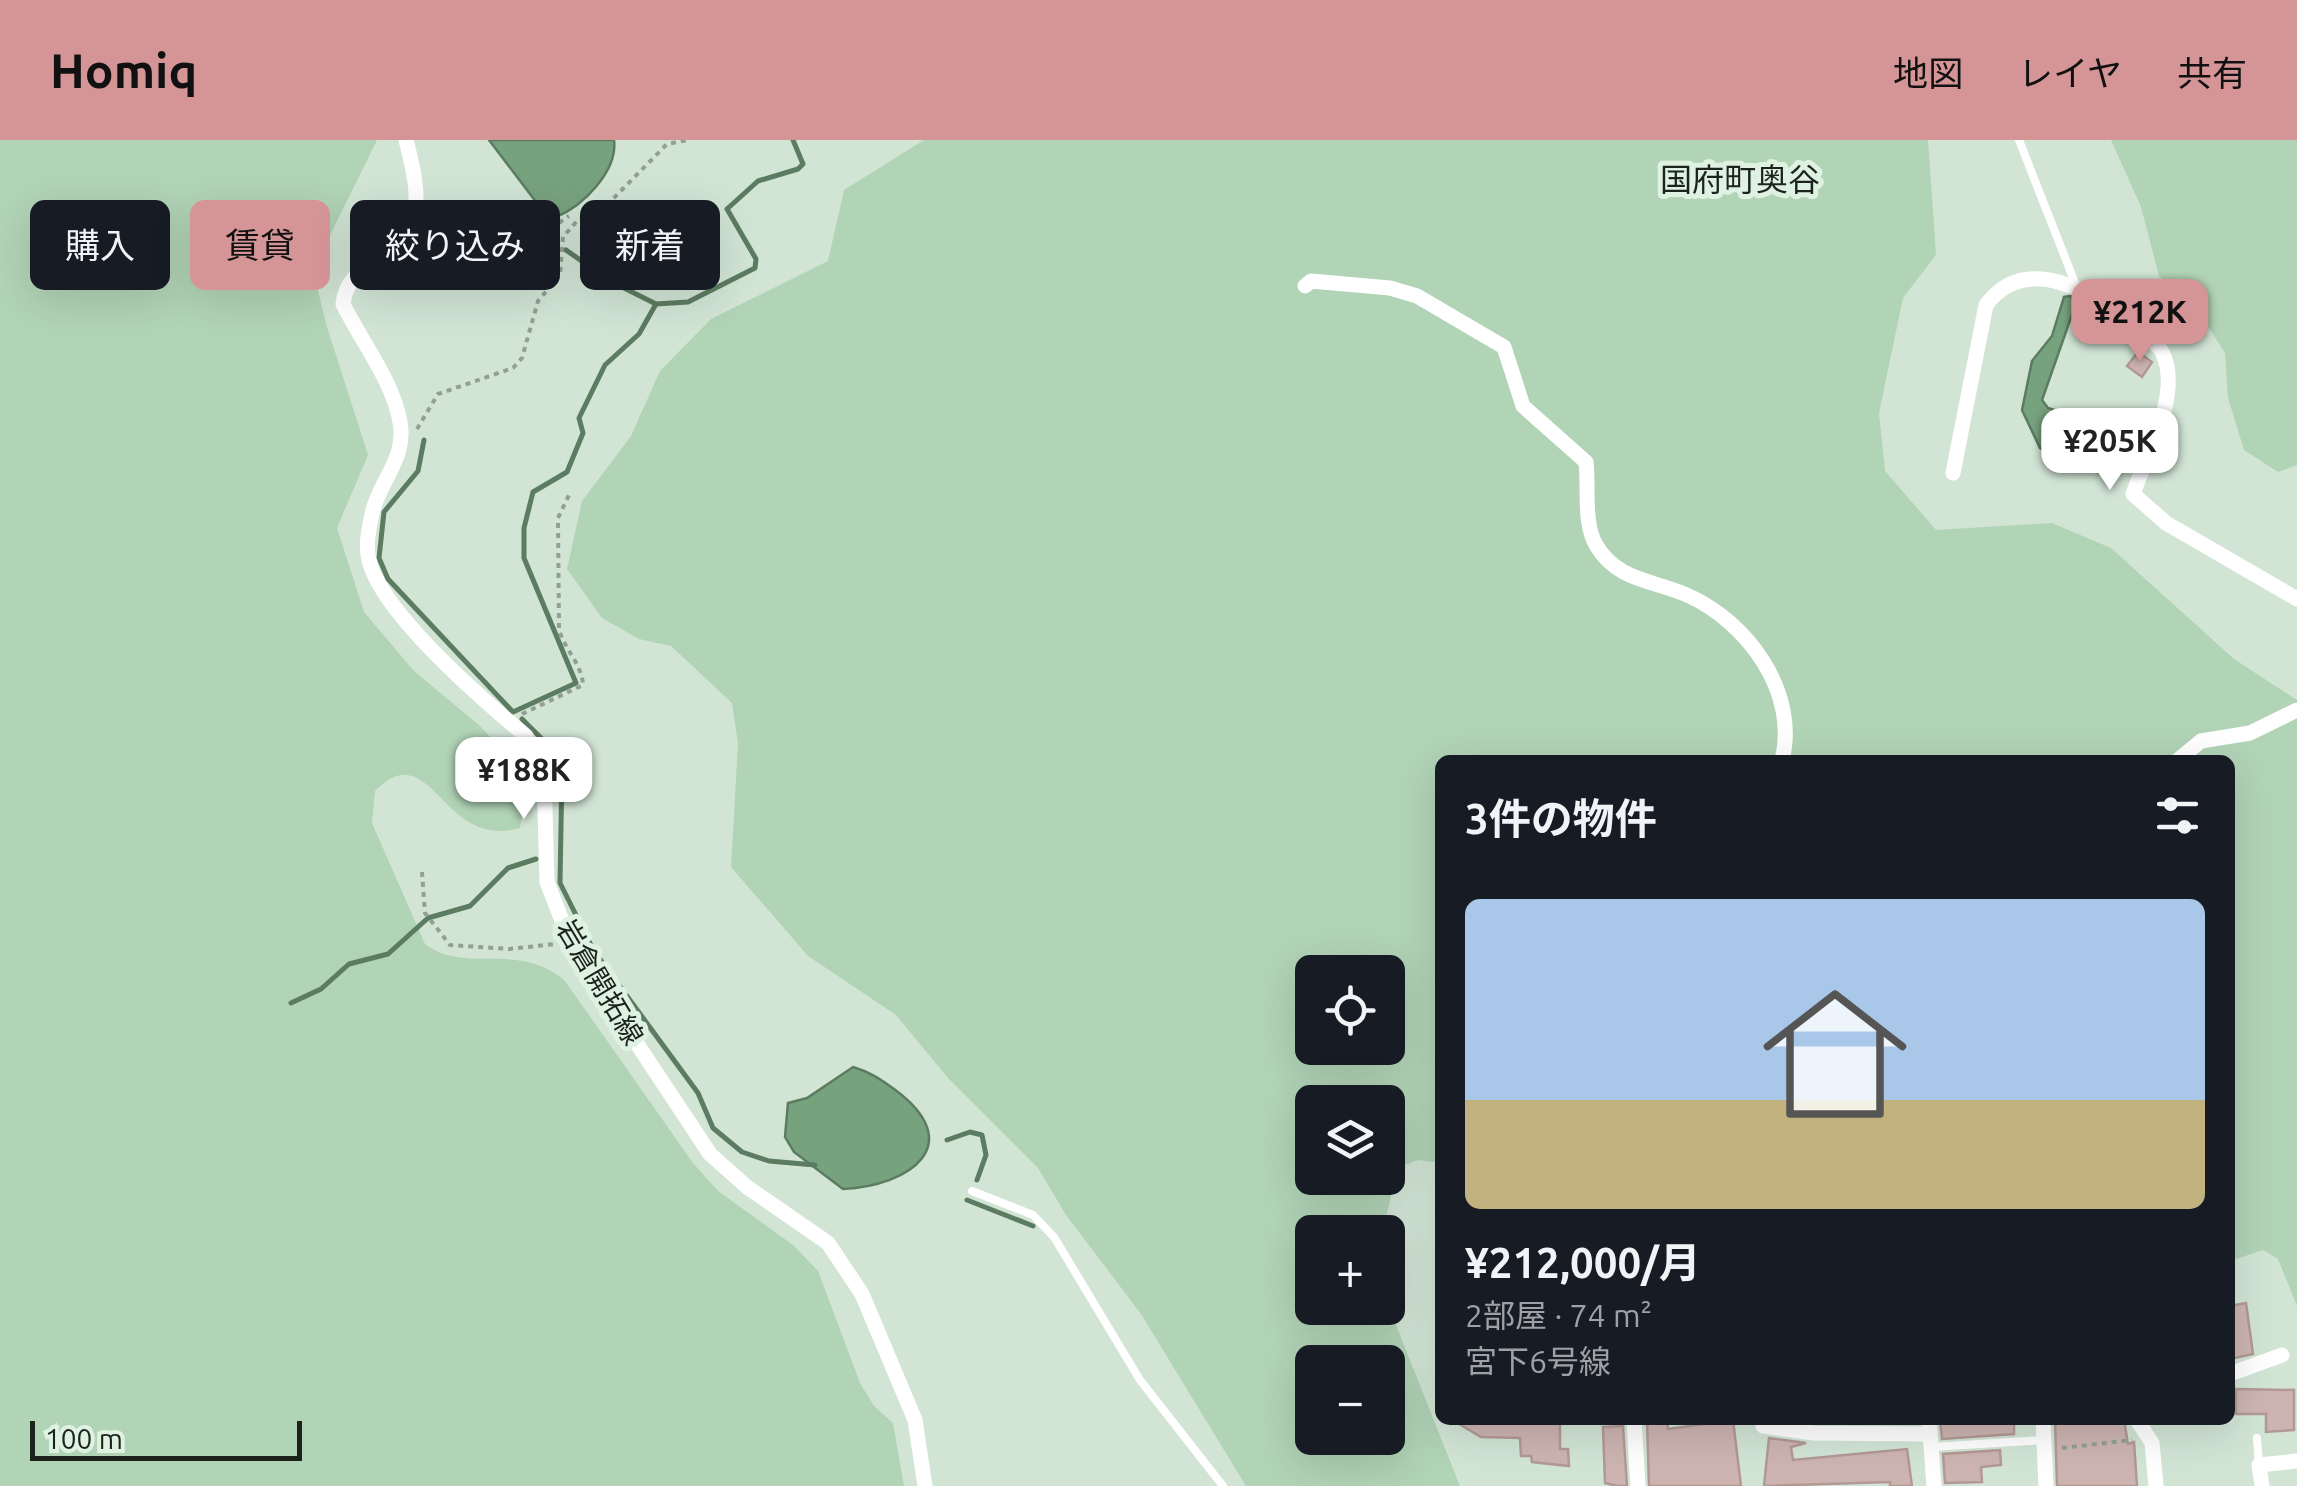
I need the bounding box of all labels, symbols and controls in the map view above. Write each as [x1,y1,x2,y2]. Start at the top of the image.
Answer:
text: Homiq [50,43,197,97]
text: 地図 [1893,53,1963,93]
text: レイヤ [2018,53,2122,93]
text: 共有 [2177,53,2247,93]
district label: 国府町奥谷 [1660,161,1820,197]
chip: 購入 [30,200,170,290]
chip: 賃貸 [190,200,330,290]
chip: 絞り込み [350,200,560,290]
chip: 新着 [580,200,720,290]
pin: ¥212K [2070,279,2210,364]
text: ¥212K [2093,293,2187,329]
pin: ¥205K [2040,408,2180,493]
text: ¥205K [2063,422,2157,458]
pin: ¥188K [454,737,594,822]
text: ¥188K [477,751,571,787]
icon: filters [2150,788,2205,843]
text: 3件の物件 [1465,795,1657,842]
street label: 岩倉開拓線 [551,914,650,1050]
map controls [1295,955,1405,1455]
button: locate [1295,955,1405,1065]
icon: home [1745,964,1925,1144]
button: layers [1295,1085,1405,1195]
button: + [1295,1215,1405,1325]
text: ¥212,000/月 [1465,1239,1701,1286]
text: 2部屋 · 74 m² [1465,1297,1652,1333]
text: 宮下6号線 [1465,1343,1611,1379]
button: − [1295,1345,1405,1455]
scale bar [30,1416,302,1460]
text: 100 m [45,1423,123,1454]

